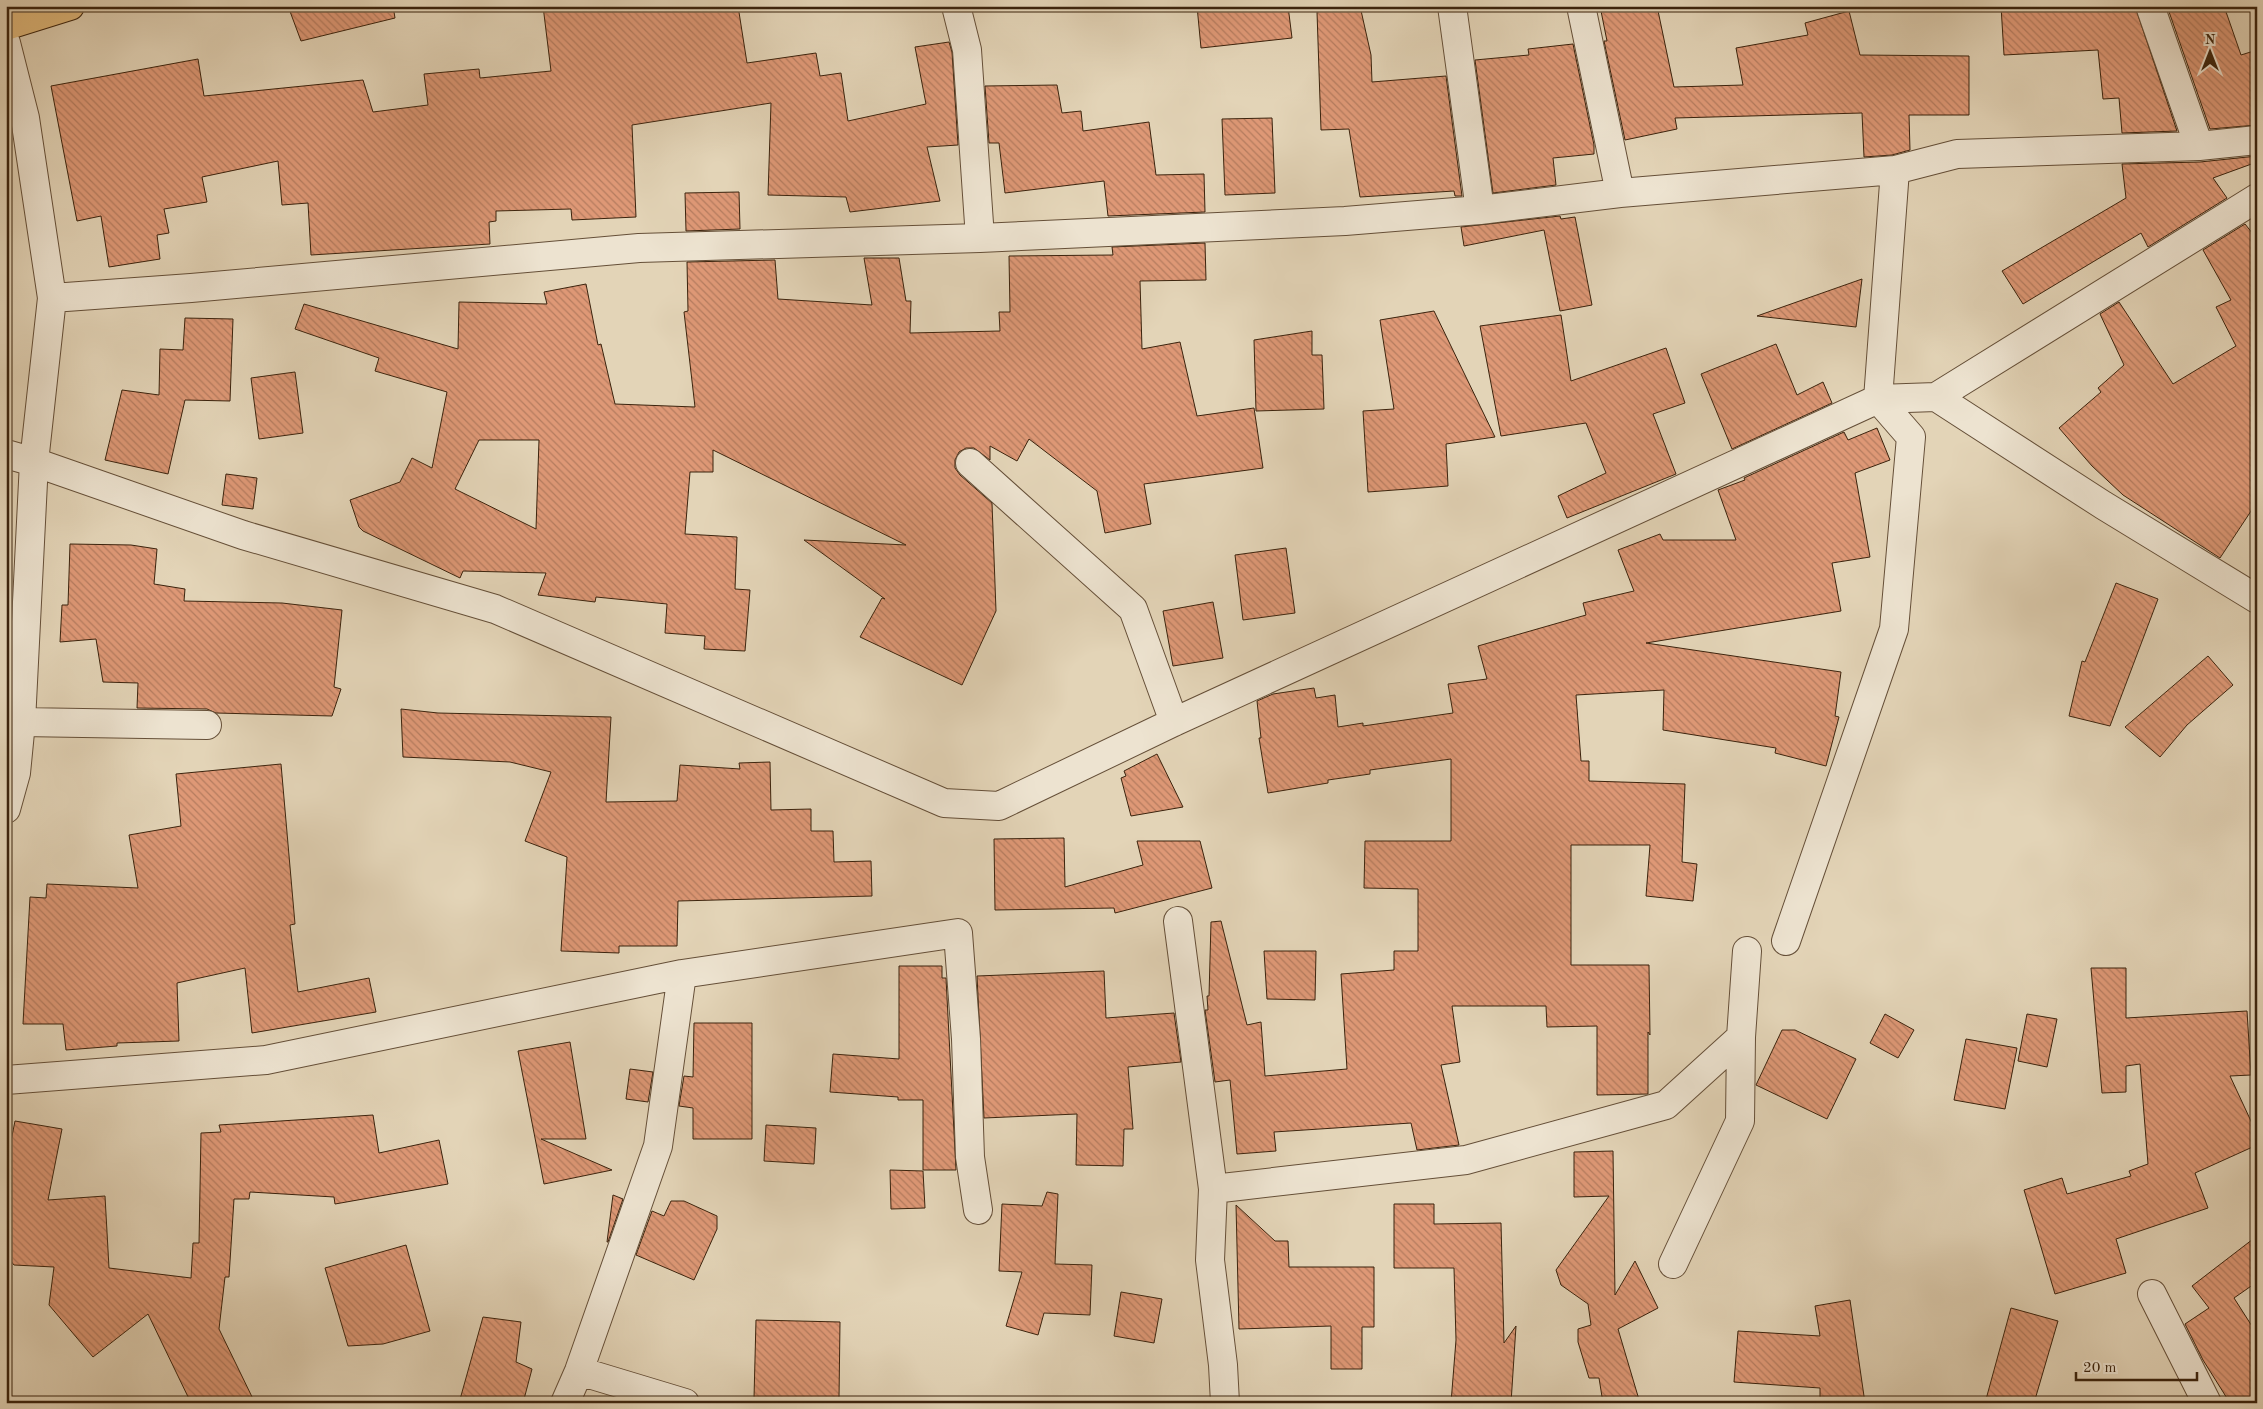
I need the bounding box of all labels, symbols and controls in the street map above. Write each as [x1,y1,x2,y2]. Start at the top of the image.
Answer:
north arrow [2186,28,2236,78]
text: N [2205,33,2216,47]
scale bar [2076,1349,2197,1381]
text: 20 m [2083,1361,2117,1376]

